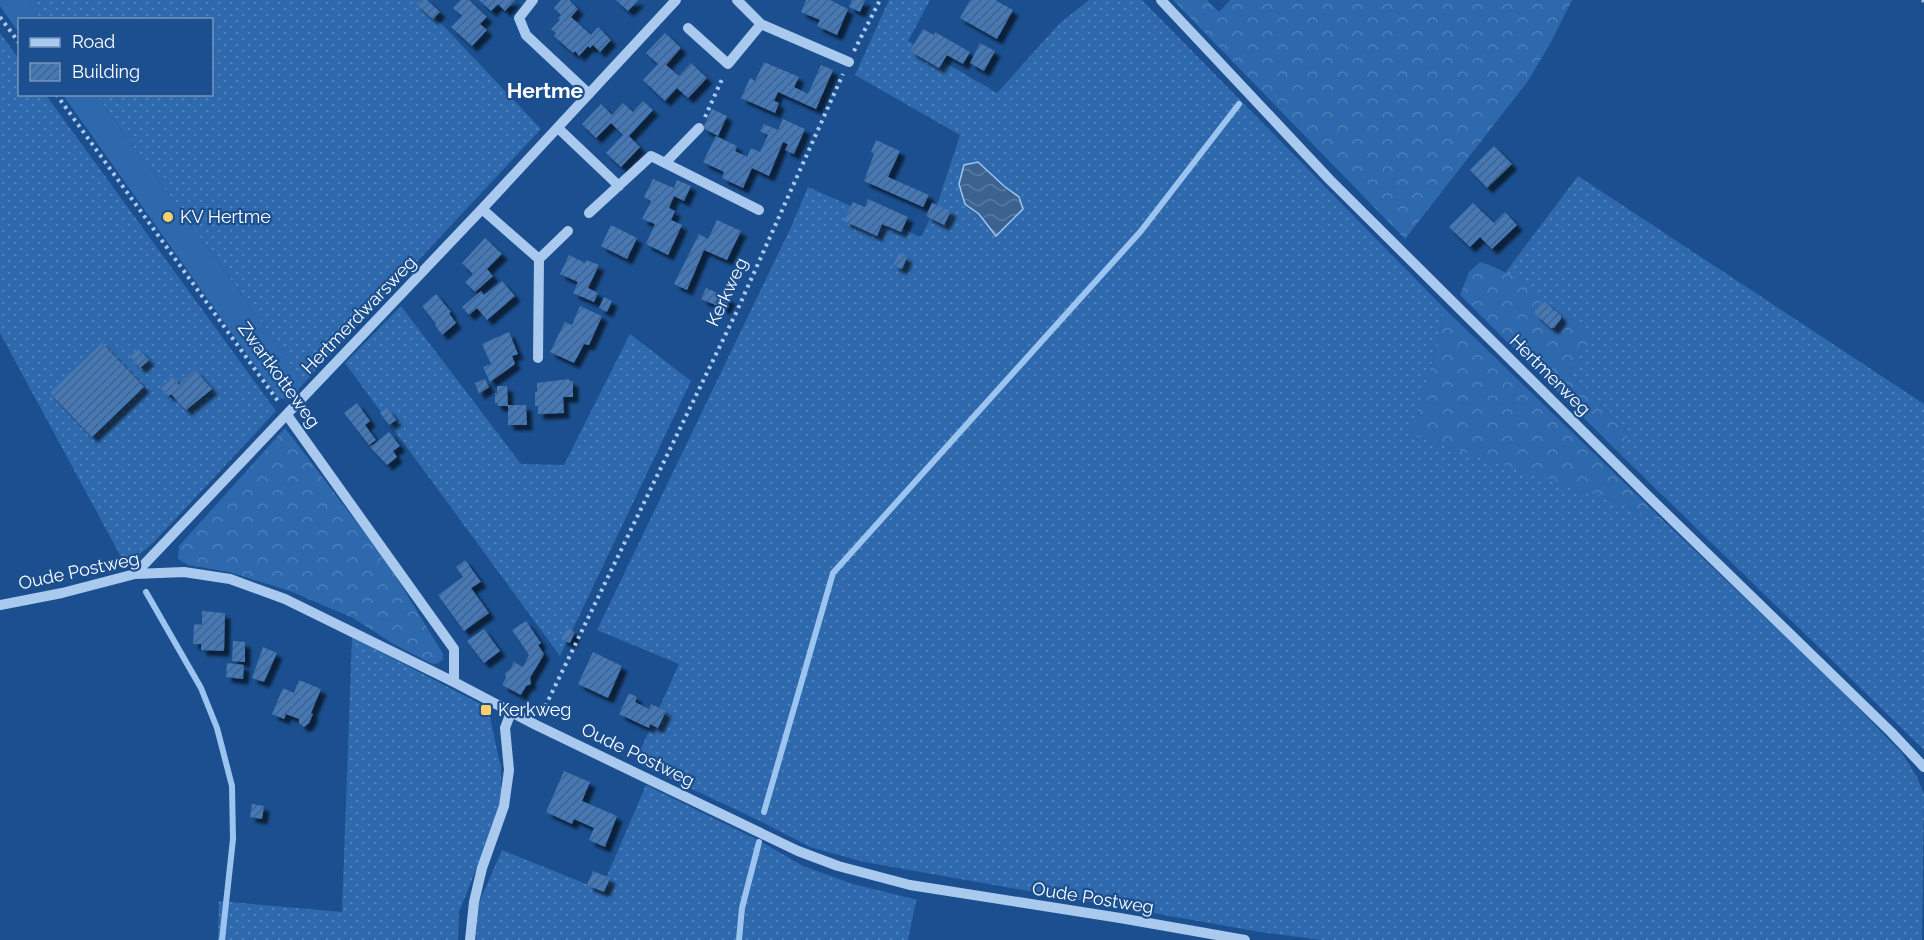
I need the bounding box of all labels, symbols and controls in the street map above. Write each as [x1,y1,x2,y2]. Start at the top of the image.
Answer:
legend [18,18,213,96]
text: Road [72,31,115,52]
text: Building [72,61,140,82]
district label: Hertme [507,78,584,103]
place label: KV Hertme [180,206,271,227]
marker: KV Hertme [161,210,175,224]
street label: Hertmerdwarsweg [297,251,420,378]
street label: Kerkweg [702,254,752,330]
street label: Zwartkotteweg [234,318,325,432]
street label: Hertmerweg [1506,330,1595,419]
street label: Oude Postweg [17,547,141,594]
place label: Kerkweg [498,699,571,720]
marker: Kerkweg [479,703,493,717]
street label: Oude Postweg [578,718,698,791]
street label: Oude Postweg [1031,878,1155,917]

